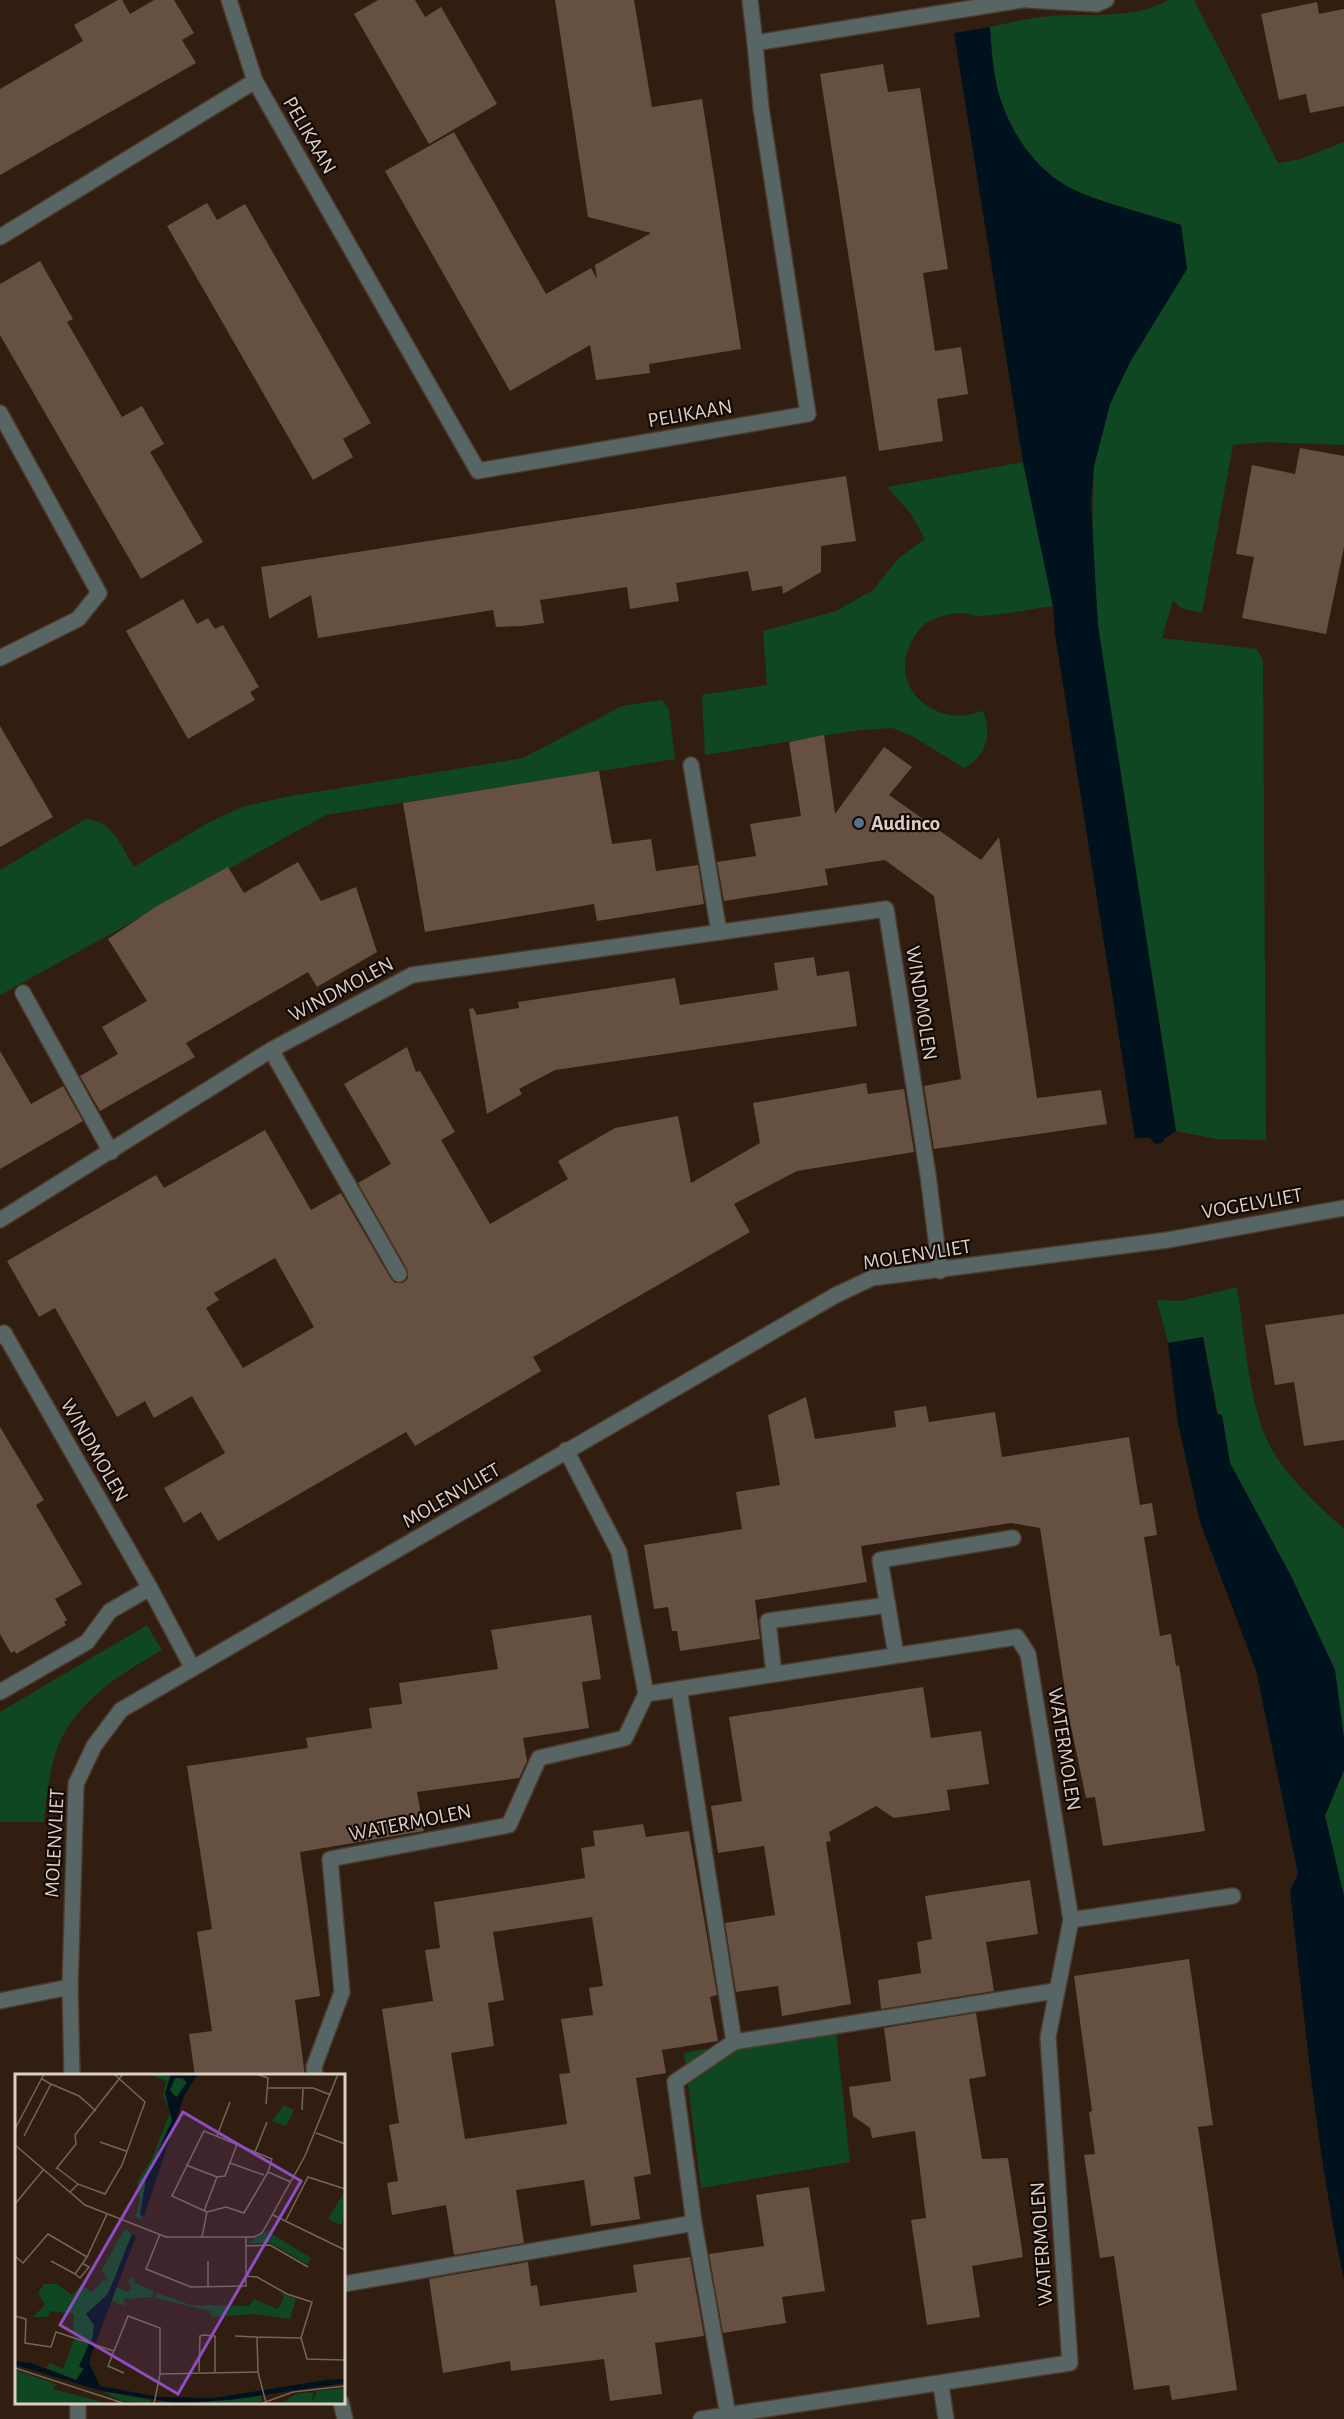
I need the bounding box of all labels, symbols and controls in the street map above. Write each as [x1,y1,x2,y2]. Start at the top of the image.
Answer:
street label: PELIKAAN [279,93,340,178]
street label: PELIKAAN [646,396,734,431]
place label: Audinco [871,813,940,834]
marker: Audinco [852,816,866,830]
street label: WINDMOLEN [902,944,941,1062]
street label: WINDMOLEN [285,953,397,1026]
street label: VOGELVLIET [1200,1184,1304,1223]
street label: MOLENVLIET [861,1236,973,1273]
street label: WINDMOLEN [57,1395,133,1505]
street label: MOLENVLIET [399,1459,504,1532]
street label: WATERMOLEN [1044,1686,1085,1812]
street label: MOLENVLIET [41,1788,68,1898]
street label: WATERMOLEN [347,1800,473,1845]
inset map [15,2074,345,2404]
street label: WATERMOLEN [1027,2181,1056,2307]

